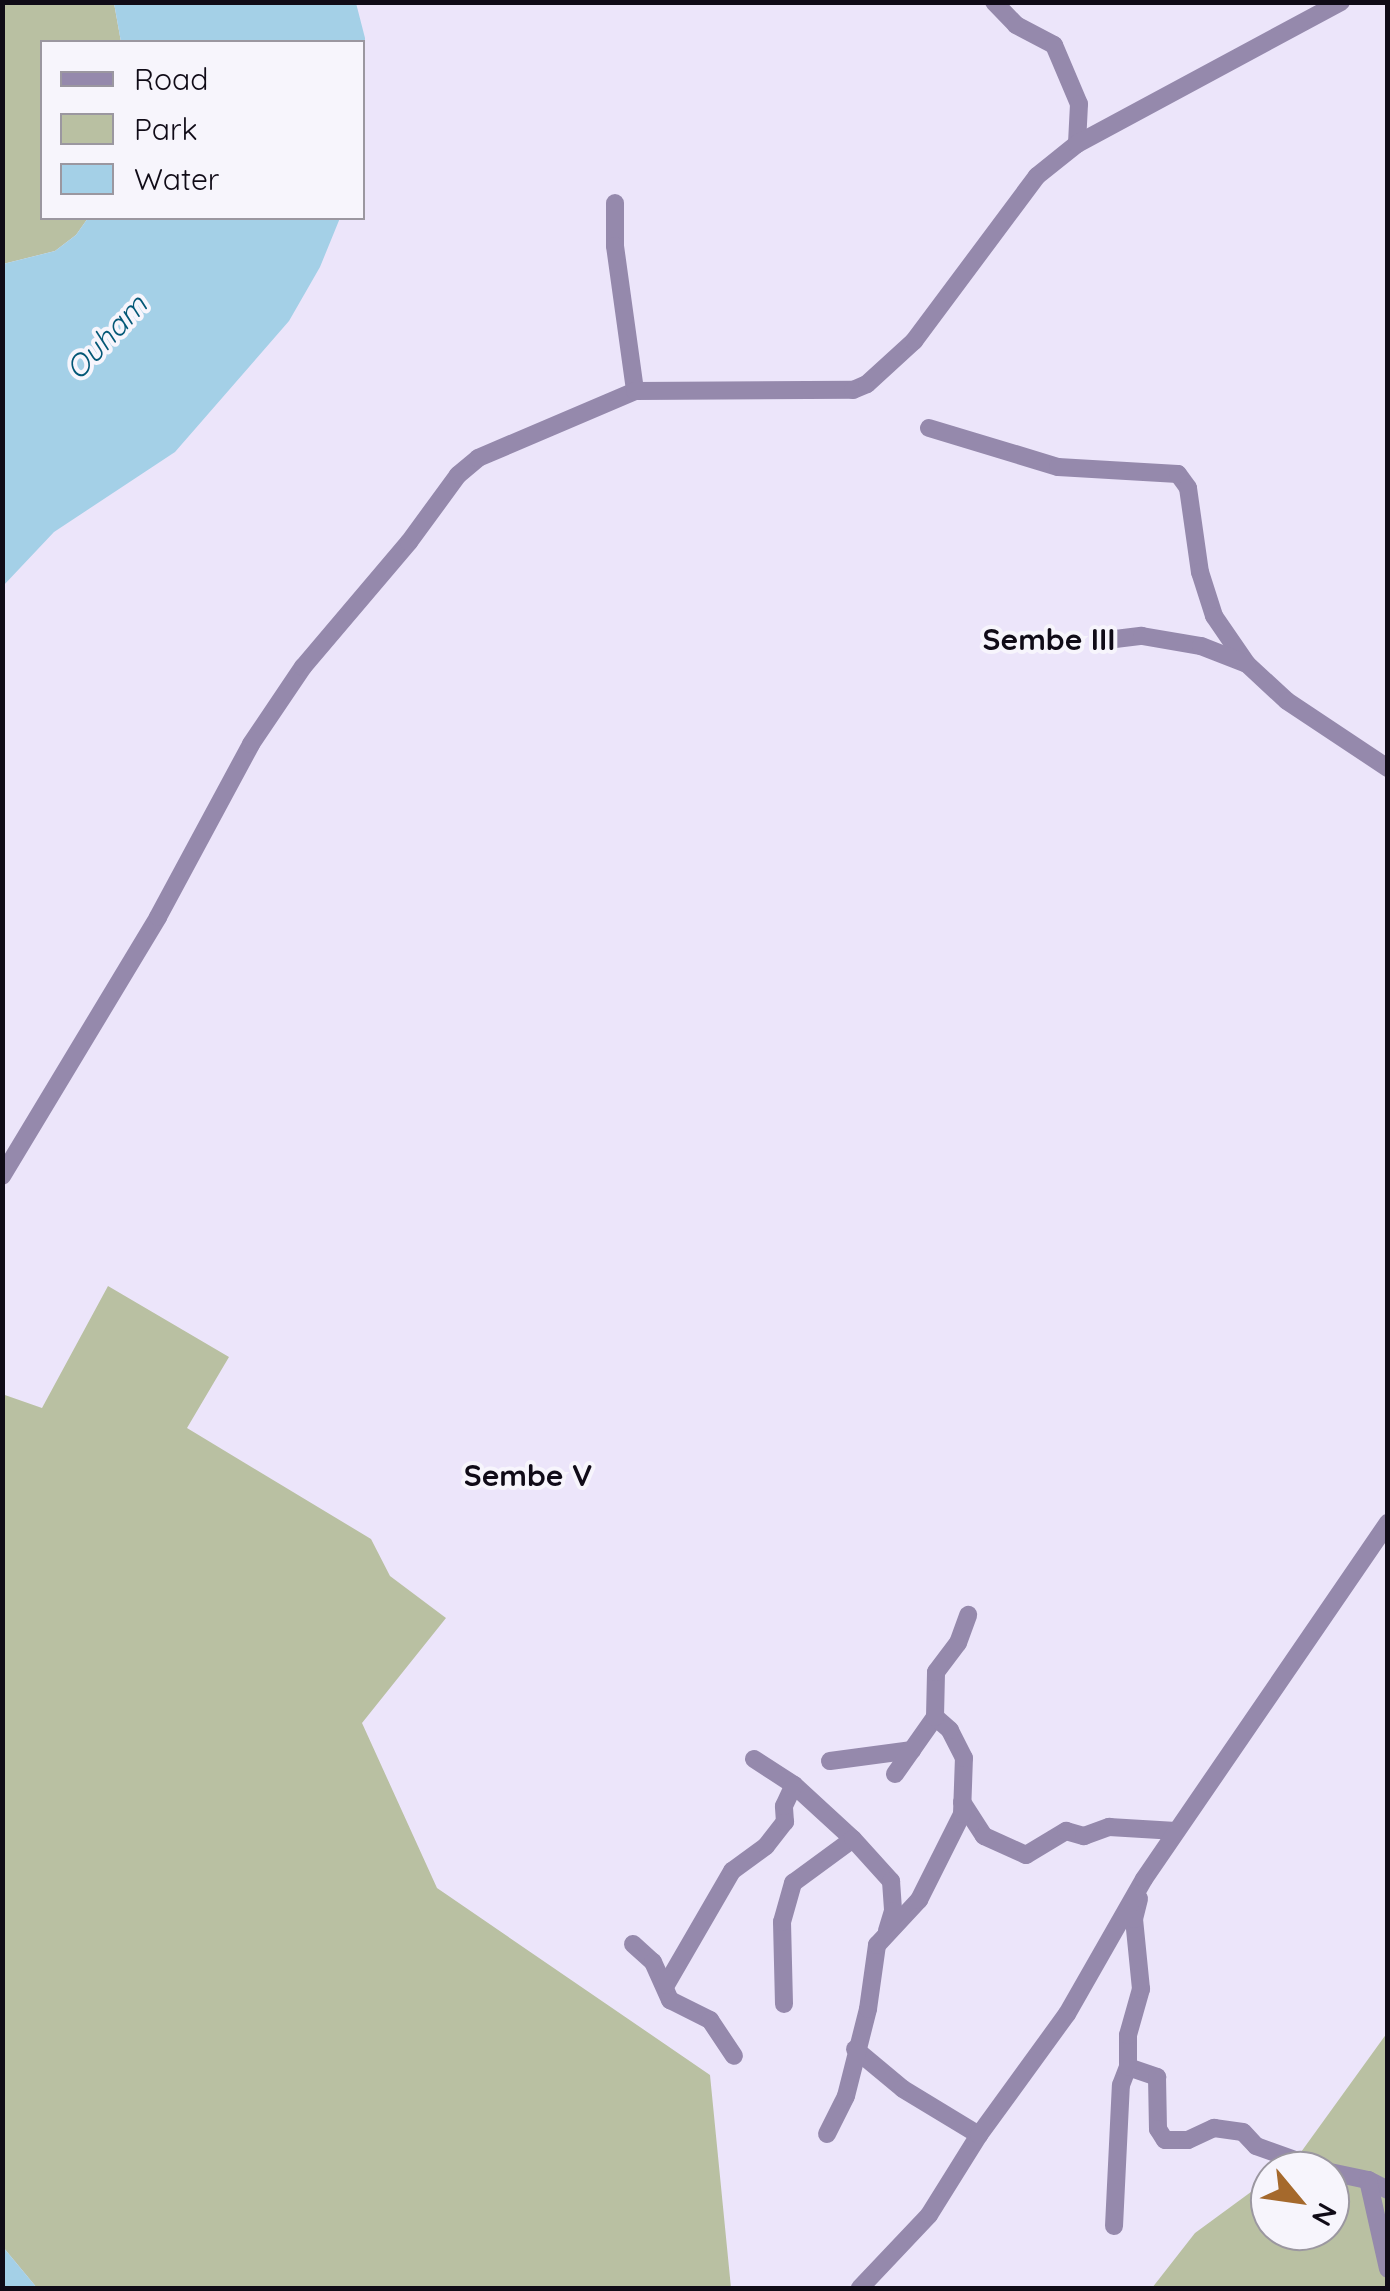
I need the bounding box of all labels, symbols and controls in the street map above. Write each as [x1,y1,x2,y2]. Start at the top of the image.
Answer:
legend [40,40,365,220]
text: Road [134,60,208,98]
text: Park [134,110,198,148]
text: Water [134,160,219,198]
water label: Ouham [58,287,154,387]
district label: Sembe III [983,621,1115,657]
district label: Sembe V [464,1457,592,1493]
north arrow [1250,2151,1350,2251]
text: N [1305,2197,1345,2232]

